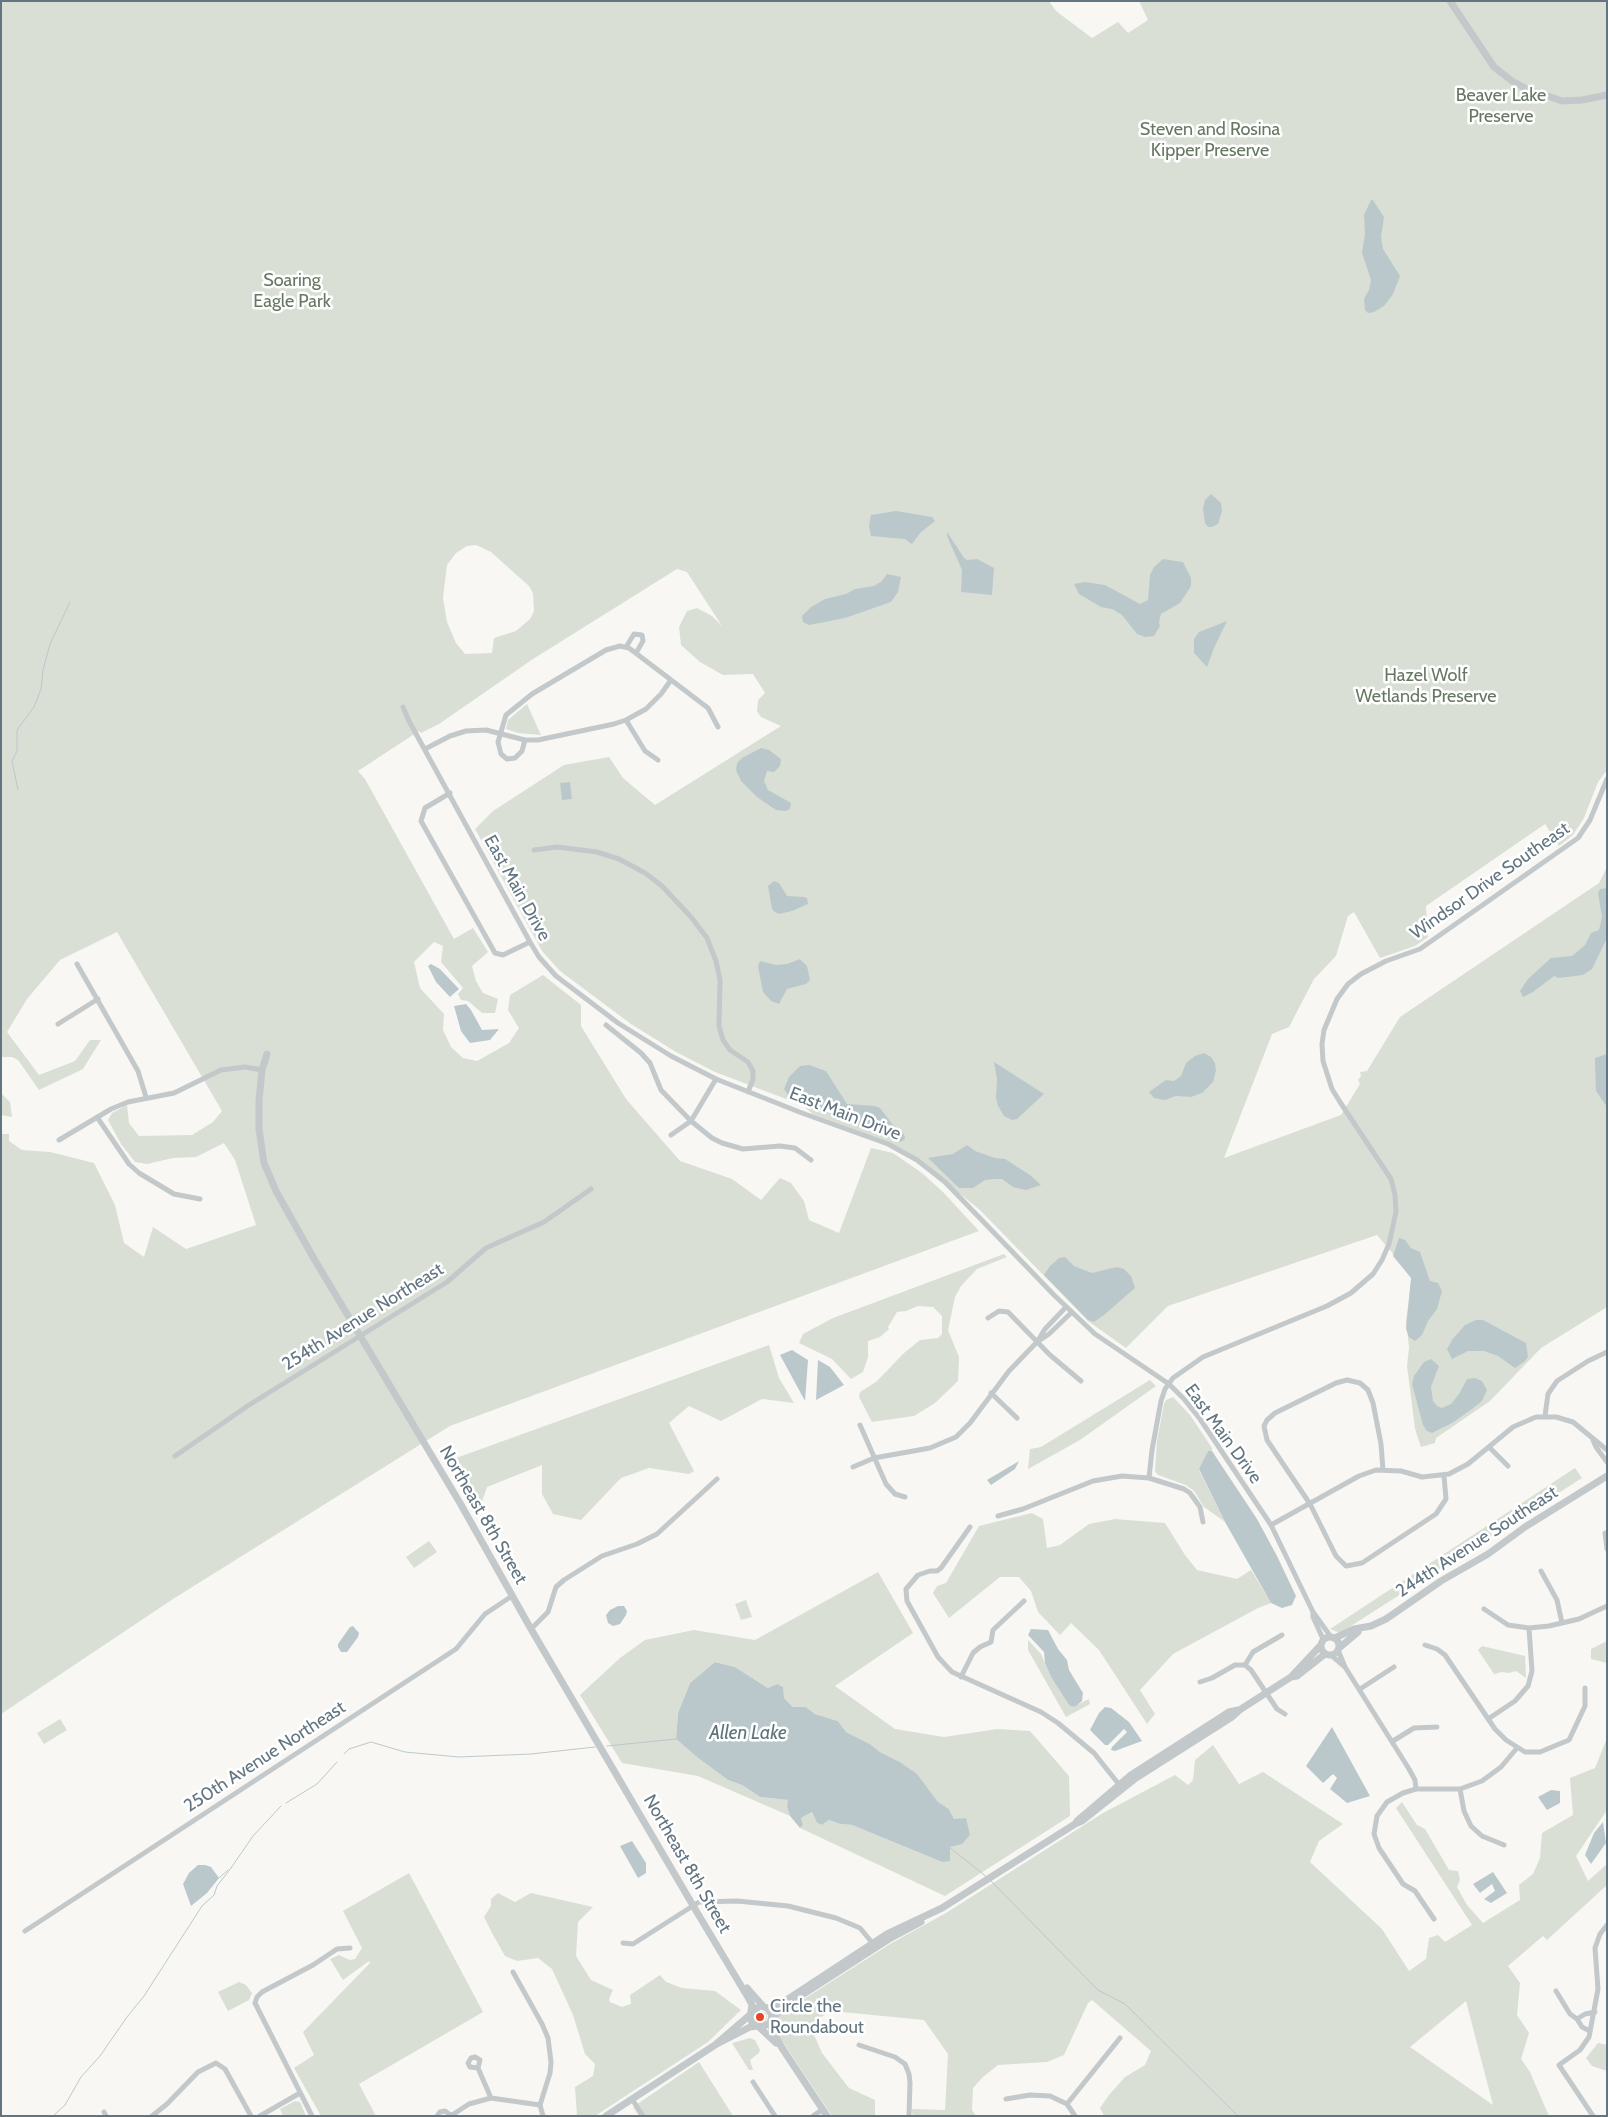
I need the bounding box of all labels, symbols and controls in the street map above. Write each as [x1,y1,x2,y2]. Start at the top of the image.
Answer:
park label: Beaver Lake Preserve [1456,85,1546,128]
park label: Steven and Rosina Kipper Preserve [1140,119,1280,162]
park label: Soaring Eagle Park [253,270,331,312]
park label: Hazel Wolf Wetlands Preserve [1355,665,1497,708]
street label: Windsor Drive Southeast [1406,818,1574,944]
street label: East Main Drive [479,831,555,945]
street label: East Main Drive [786,1083,904,1145]
street label: 254th Avenue Northeast [279,1259,447,1375]
street label: East Main Drive [1180,1380,1266,1488]
street label: Northeast 8th Street [435,1442,531,1588]
street label: 244th Avenue Southeast [1392,1482,1562,1602]
street label: 250th Avenue Northeast [180,1697,350,1817]
water label: Allen Lake [709,1722,787,1744]
street label: Northeast 8th Street [639,1791,735,1937]
place label: Circle the Roundabout [770,1996,864,2038]
marker: Circle the Roundabout [754,2011,766,2023]

